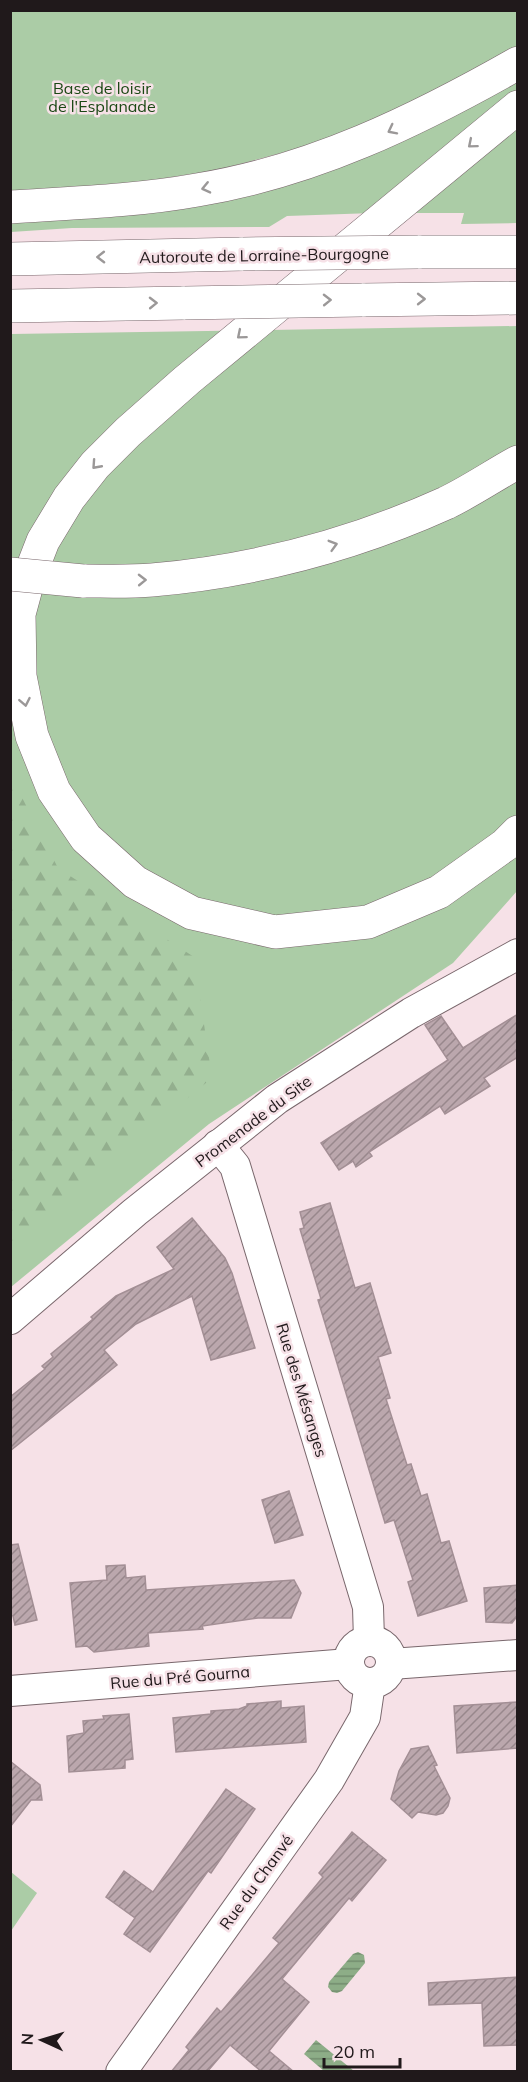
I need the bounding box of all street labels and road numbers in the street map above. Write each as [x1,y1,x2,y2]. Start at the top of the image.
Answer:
street label: Autoroute de Lorraine-Bourgogne [139,243,389,267]
street label: Promenade du Site [191,1071,315,1171]
street label: Rue des Mésanges [272,1321,332,1460]
street label: Rue du Pré Gourna [109,1661,251,1693]
street label: Rue du Chanvé [215,1831,297,1933]

